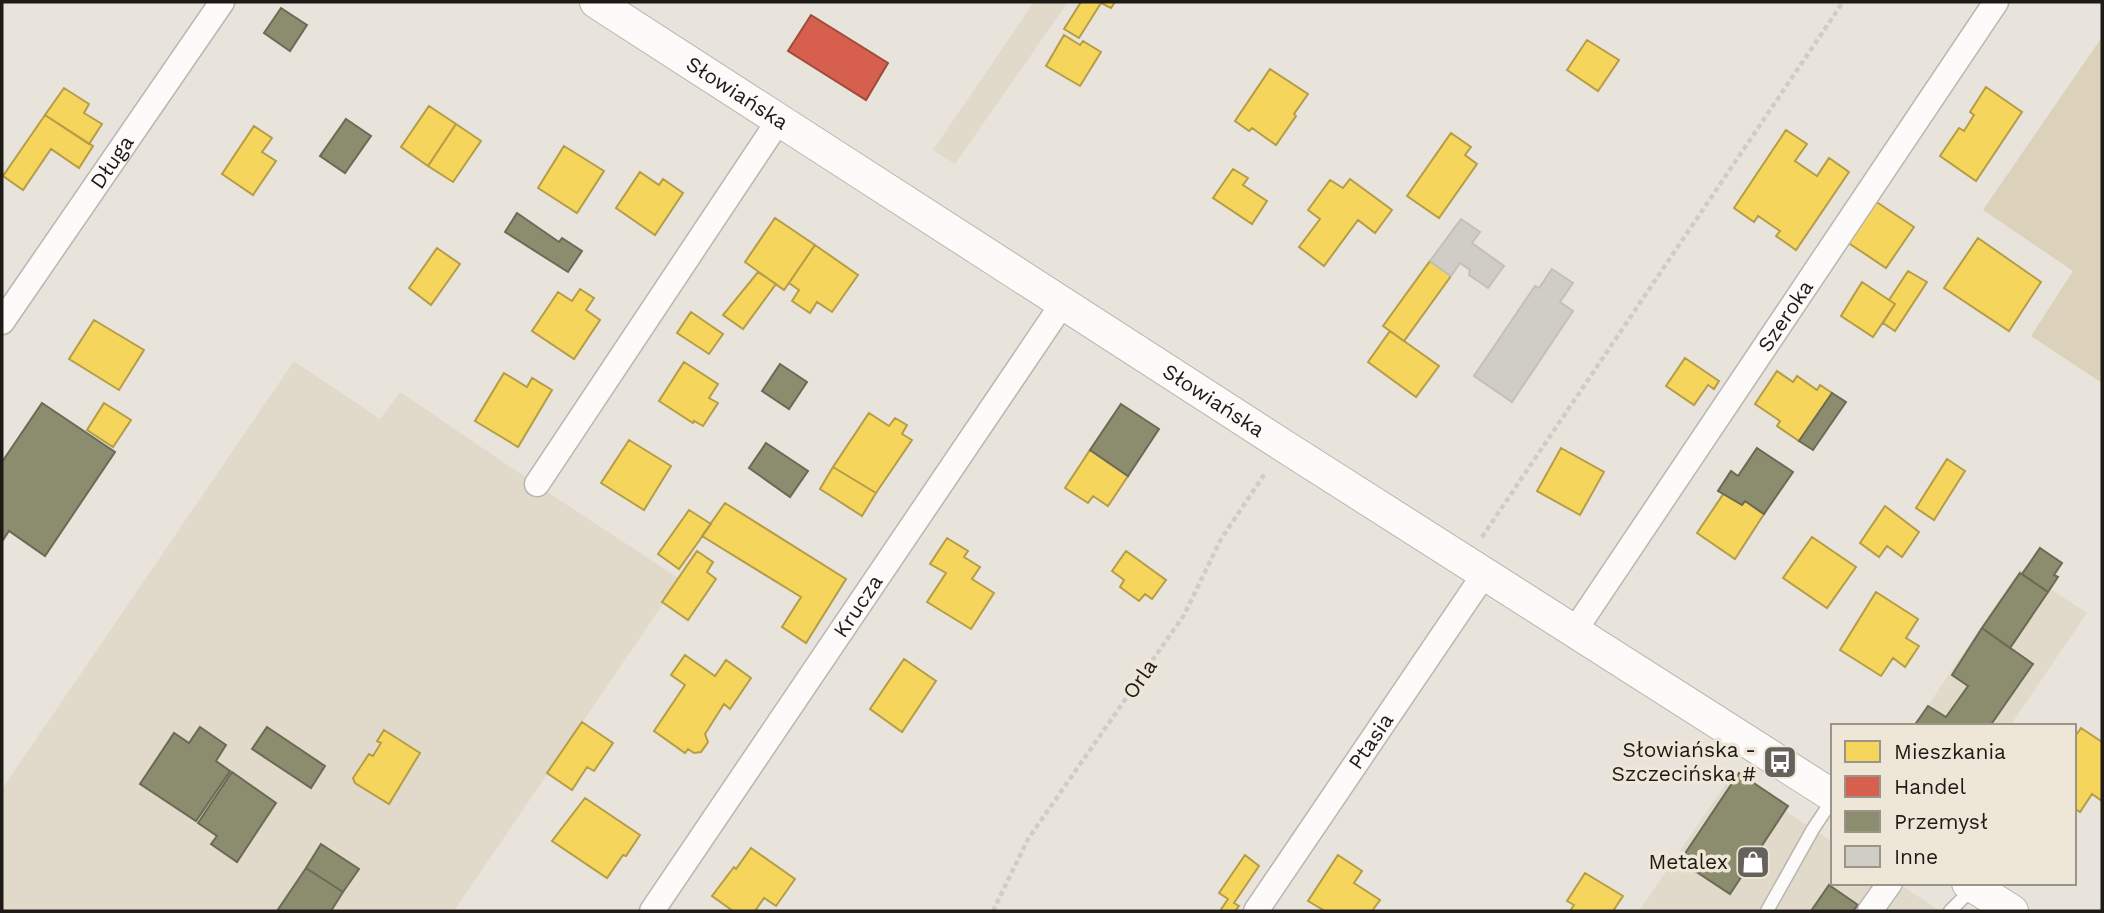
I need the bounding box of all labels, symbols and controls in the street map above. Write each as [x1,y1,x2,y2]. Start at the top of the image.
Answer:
street label: Słowiańska [682,51,793,135]
street label: Długa [84,130,139,193]
street label: Szeroka [1752,275,1818,356]
street label: Słowiańska [1158,358,1270,442]
street label: Krucza [828,570,888,642]
street label: Orla [1117,654,1162,703]
street label: Ptasia [1343,708,1398,774]
legend [1831,724,2076,885]
place label: Słowiańska - Szczecińska # [1612,737,1756,786]
text: Mieszkania [1894,739,2006,764]
bus stop icon: Słowiańska - Szczecińska # [1761,743,1799,781]
text: Handel [1894,774,1966,799]
text: Przemysł [1894,809,1988,834]
shop icon: Metalex [1734,843,1772,881]
text: Inne [1894,844,1938,869]
place label: Metalex [1648,849,1728,874]

